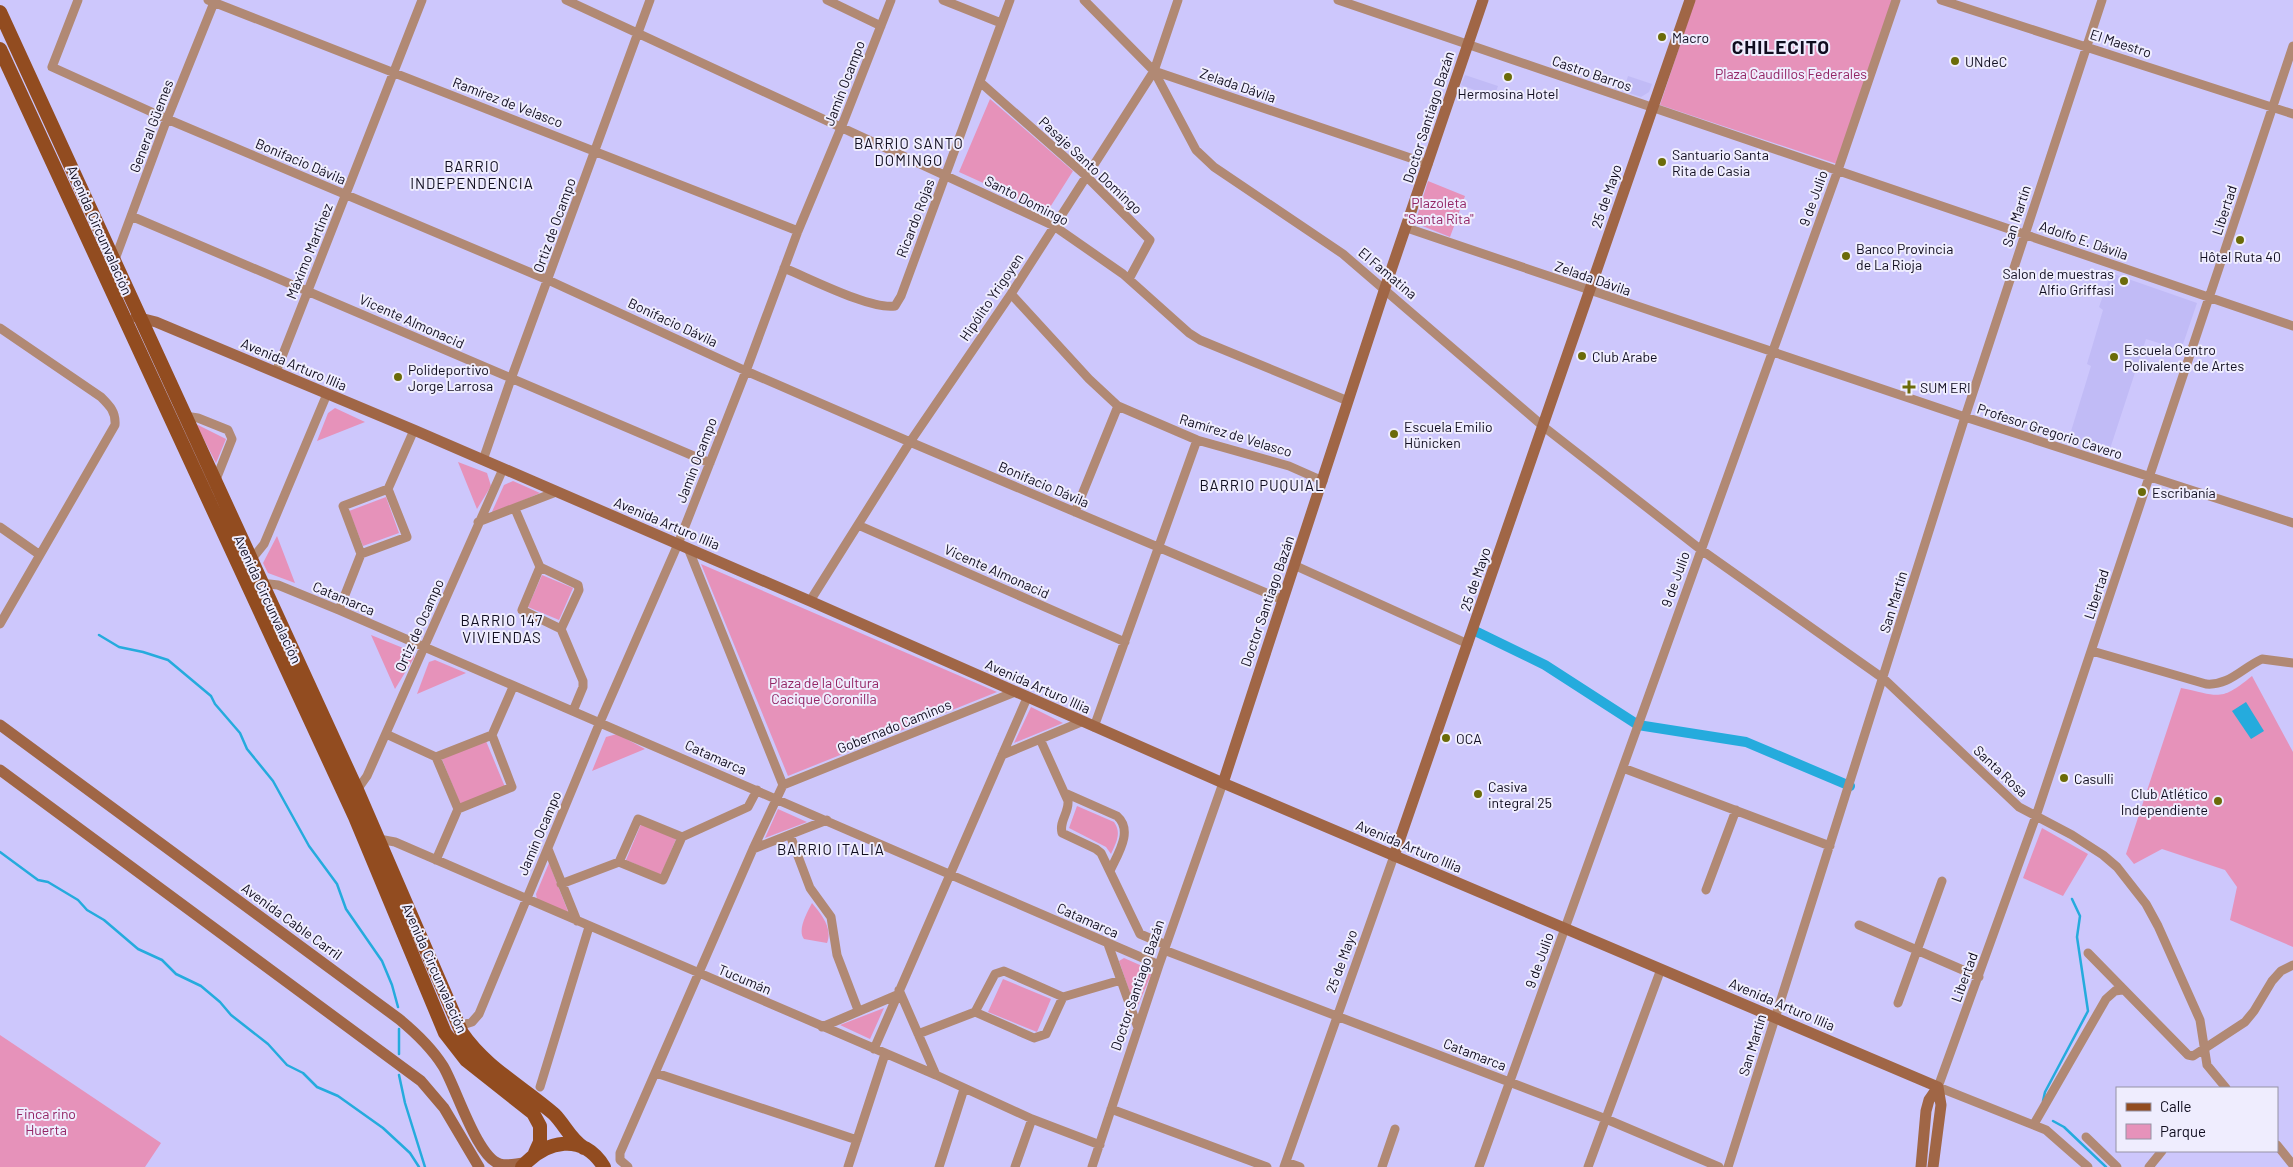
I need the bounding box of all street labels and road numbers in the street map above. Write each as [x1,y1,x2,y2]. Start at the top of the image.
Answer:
street label: El Maestro [2088,25,2154,61]
street label: Jamín Ocampo [820,38,868,128]
street label: Doctor Santiago Bazán [1399,49,1457,185]
street label: Castro Barros [1550,51,1634,95]
street label: Zelada Dávila [1198,64,1278,106]
street label: Ramírez de Velasco [450,73,566,131]
street label: General Güemes [125,77,177,175]
street label: Pasaje Santo Domingo [1036,113,1146,217]
street label: Bonifacio Dávila [253,134,349,188]
street label: 25 de Mayo [1587,162,1625,230]
street label: Avenida Circunvalación [64,163,136,297]
street label: 9 de Julio [1795,168,1831,228]
street label: Santo Domingo [982,171,1072,229]
street label: Ortiz de Ocampo [529,175,579,275]
street label: Ricardo Rojas [892,176,938,260]
street label: San Martín [1998,183,2034,249]
street label: Libertad [2208,183,2240,237]
street label: Máximo Martinez [282,201,336,301]
street label: Adolfo E. Dávila [2037,217,2131,263]
street label: El Famatina [1355,244,1421,302]
street label: Hipólito Yrigoyen [955,250,1027,344]
street label: Zelada Dávila [1553,257,1633,299]
street label: Vicente Almonacid [357,290,467,352]
street label: Bonifacio Dávila [626,294,720,350]
street label: Avenida Arturo Illia [239,334,349,394]
street label: Profesor Gregorio Cavero [1975,399,2125,463]
street label: Ramírez de Velasco [1178,410,1294,460]
street label: Jamín Ocampo [672,415,720,505]
street label: Bonifacio Dávila [996,457,1092,511]
street label: Avenida Arturo Illia [612,493,722,553]
street label: Avenida Circunvalación [231,532,305,666]
street label: Doctor Santiago Bazán [1237,533,1297,669]
street label: Vicente Almonacid [942,540,1052,602]
street label: 25 de Mayo [1456,545,1494,613]
street label: 9 de Julio [1657,549,1693,609]
street label: Libertad [2080,567,2112,621]
street label: San Martín [1876,569,1910,635]
street label: Ortiz de Ocampo [391,576,447,674]
street label: Catamarca [310,577,378,619]
street label: Avenida Arturo Illia [983,655,1093,717]
street label: Gobernado Caminos [834,695,954,757]
street label: Catamarca [682,736,750,778]
street label: Santa Rosa [1970,742,2032,800]
street label: Jamín Ocampo [514,788,564,878]
street label: Avenida Arturo Illia [1354,816,1464,876]
street label: Avenida Cable Carril [238,879,346,963]
street label: Catamarca [1054,899,1122,941]
street label: Avenida Circunvalación [399,901,471,1035]
street label: Doctor Santiago Bazán [1107,917,1167,1053]
street label: 25 de Mayo [1322,927,1360,995]
street label: 9 de Julio [1521,930,1557,990]
street label: Libertad [1947,950,1981,1004]
street label: Tucumán [716,960,774,998]
street label: Avenida Arturo Illia [1727,974,1837,1034]
street label: San Martín [1735,1012,1769,1078]
street label: Catamarca [1441,1034,1509,1074]

